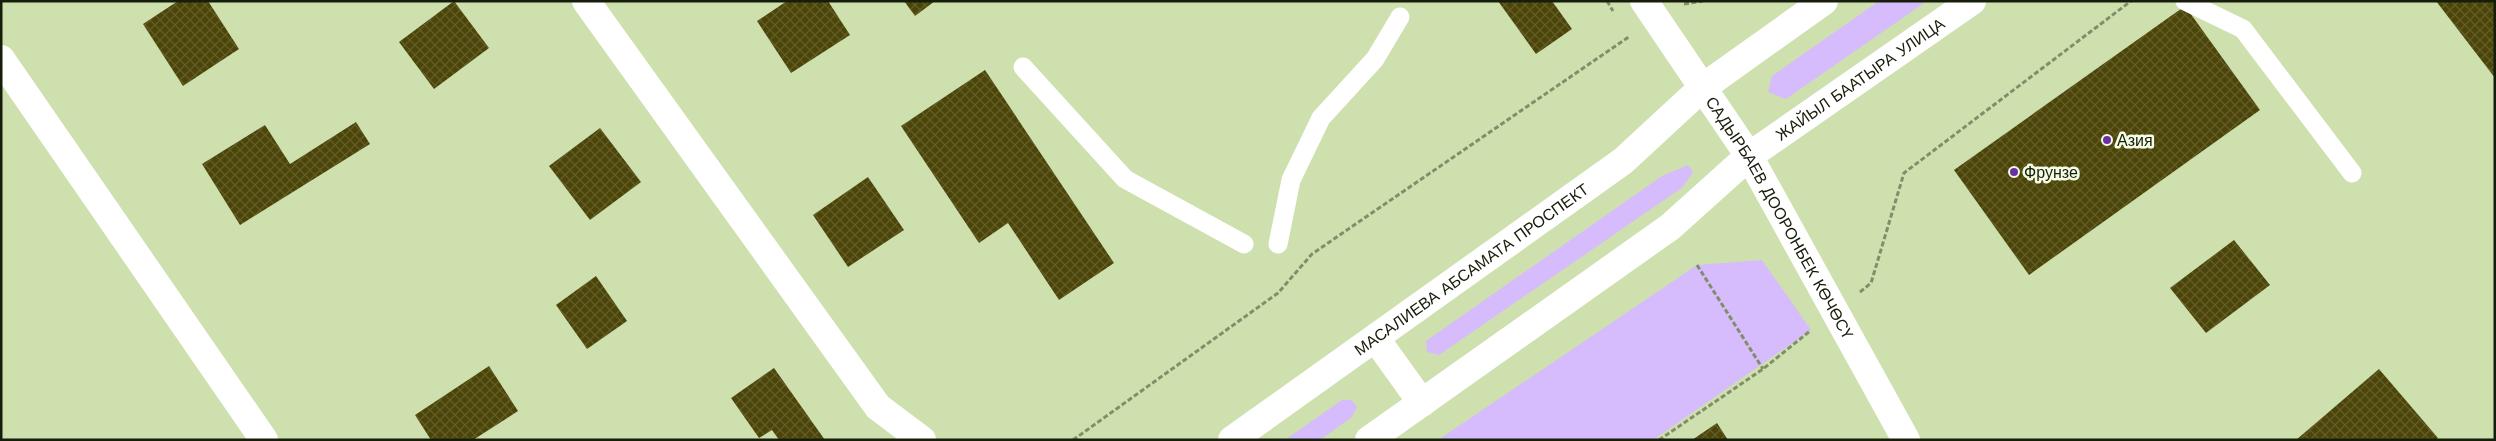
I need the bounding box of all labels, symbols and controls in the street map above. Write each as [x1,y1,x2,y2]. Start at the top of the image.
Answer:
street label: ЖАЙЫЛ БААТЫРА УЛИЦА [1772,14,1948,145]
street label: САДЫРБАЕВ ДООРОНБЕК КӨЧӨСҮ [1702,93,1857,342]
place label: Азия [2117,131,2153,150]
marker: Азия [2101,134,2113,146]
place label: Фрунзе [2024,163,2078,182]
marker: Фрунзе [2008,166,2020,178]
street label: МАСАЛИЕВА АБСАМАТА ПРОСПЕКТ [1351,180,1592,360]

